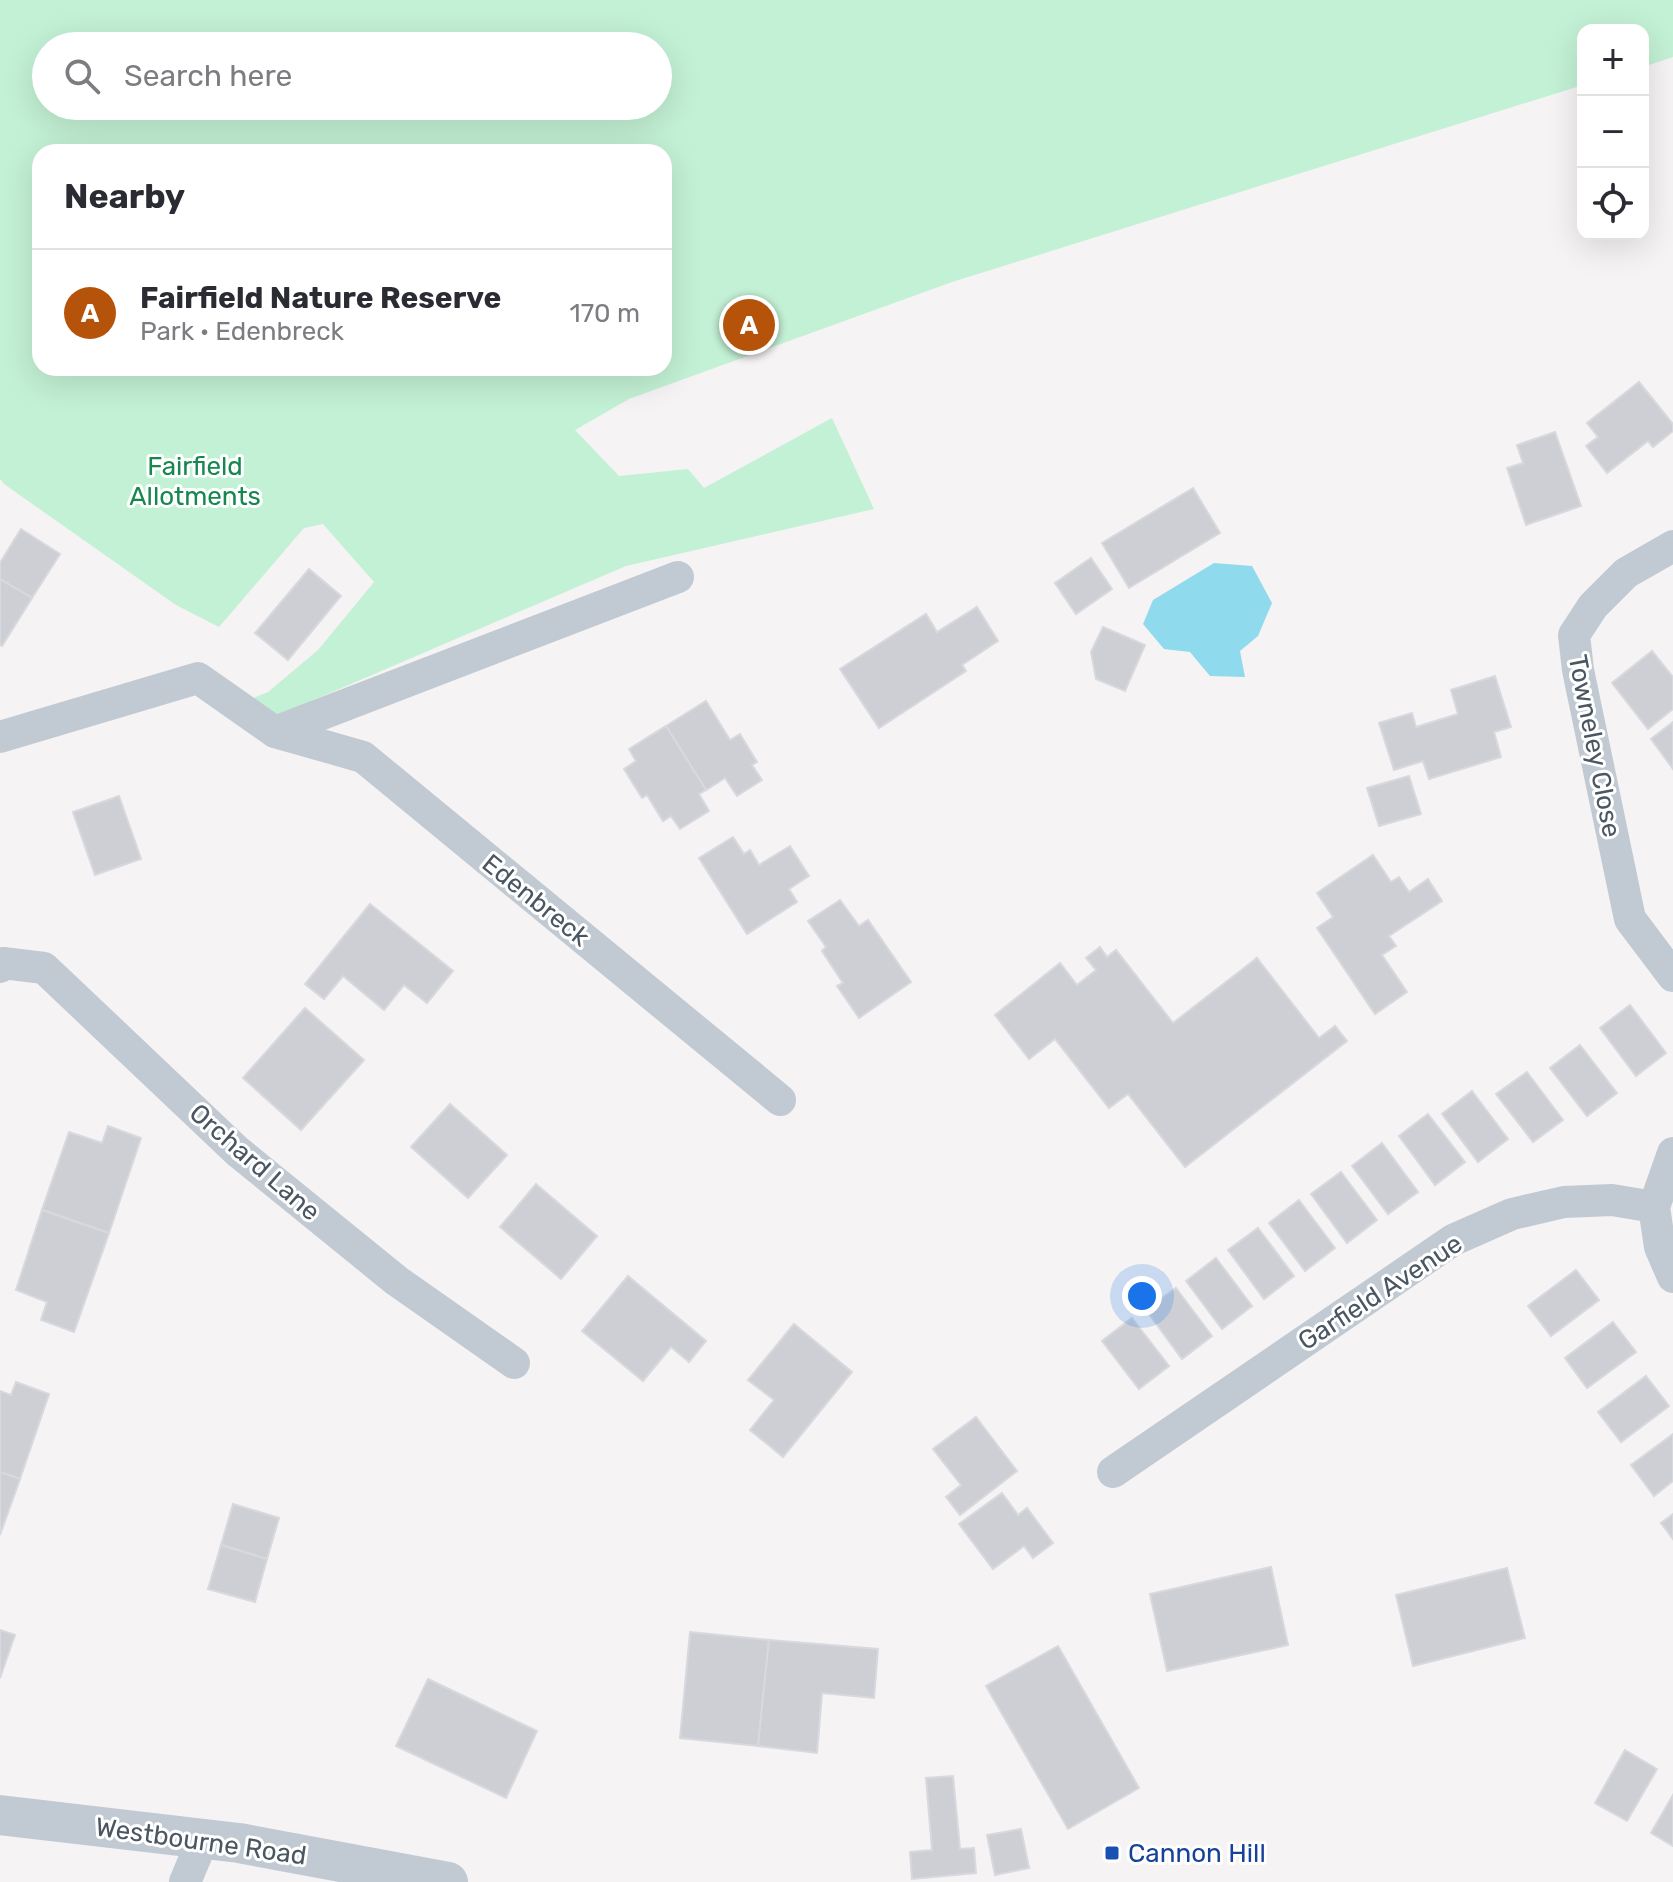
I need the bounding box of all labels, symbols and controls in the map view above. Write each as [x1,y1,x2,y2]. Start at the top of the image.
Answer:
map controls [1577,24,1649,240]
button: + [1577,24,1649,96]
search box [32,32,672,120]
icon: search [60,54,104,98]
text: Search here [124,58,292,94]
button: − [1577,96,1649,168]
button: locate [1577,168,1649,240]
text: Nearby [64,176,185,217]
text: Fairfield Nature Reserve [140,280,501,316]
pin: A [723,295,775,355]
text: A [81,298,99,329]
text: 170 m [570,298,640,329]
text: Park · Edenbreck [140,316,344,347]
park label: Fairfield Allotments [129,451,261,512]
street label: Towneley Close [1562,652,1627,840]
street label: Edenbreck [476,848,596,953]
street label: Orchard Lane [183,1097,326,1227]
street label: Garfield Avenue [1292,1228,1468,1357]
your location [1122,1276,1162,1316]
street label: Westbourne Road [94,1811,308,1872]
place label: Cannon Hill [1128,1838,1266,1869]
marker: Cannon Hill [1103,1844,1121,1862]

